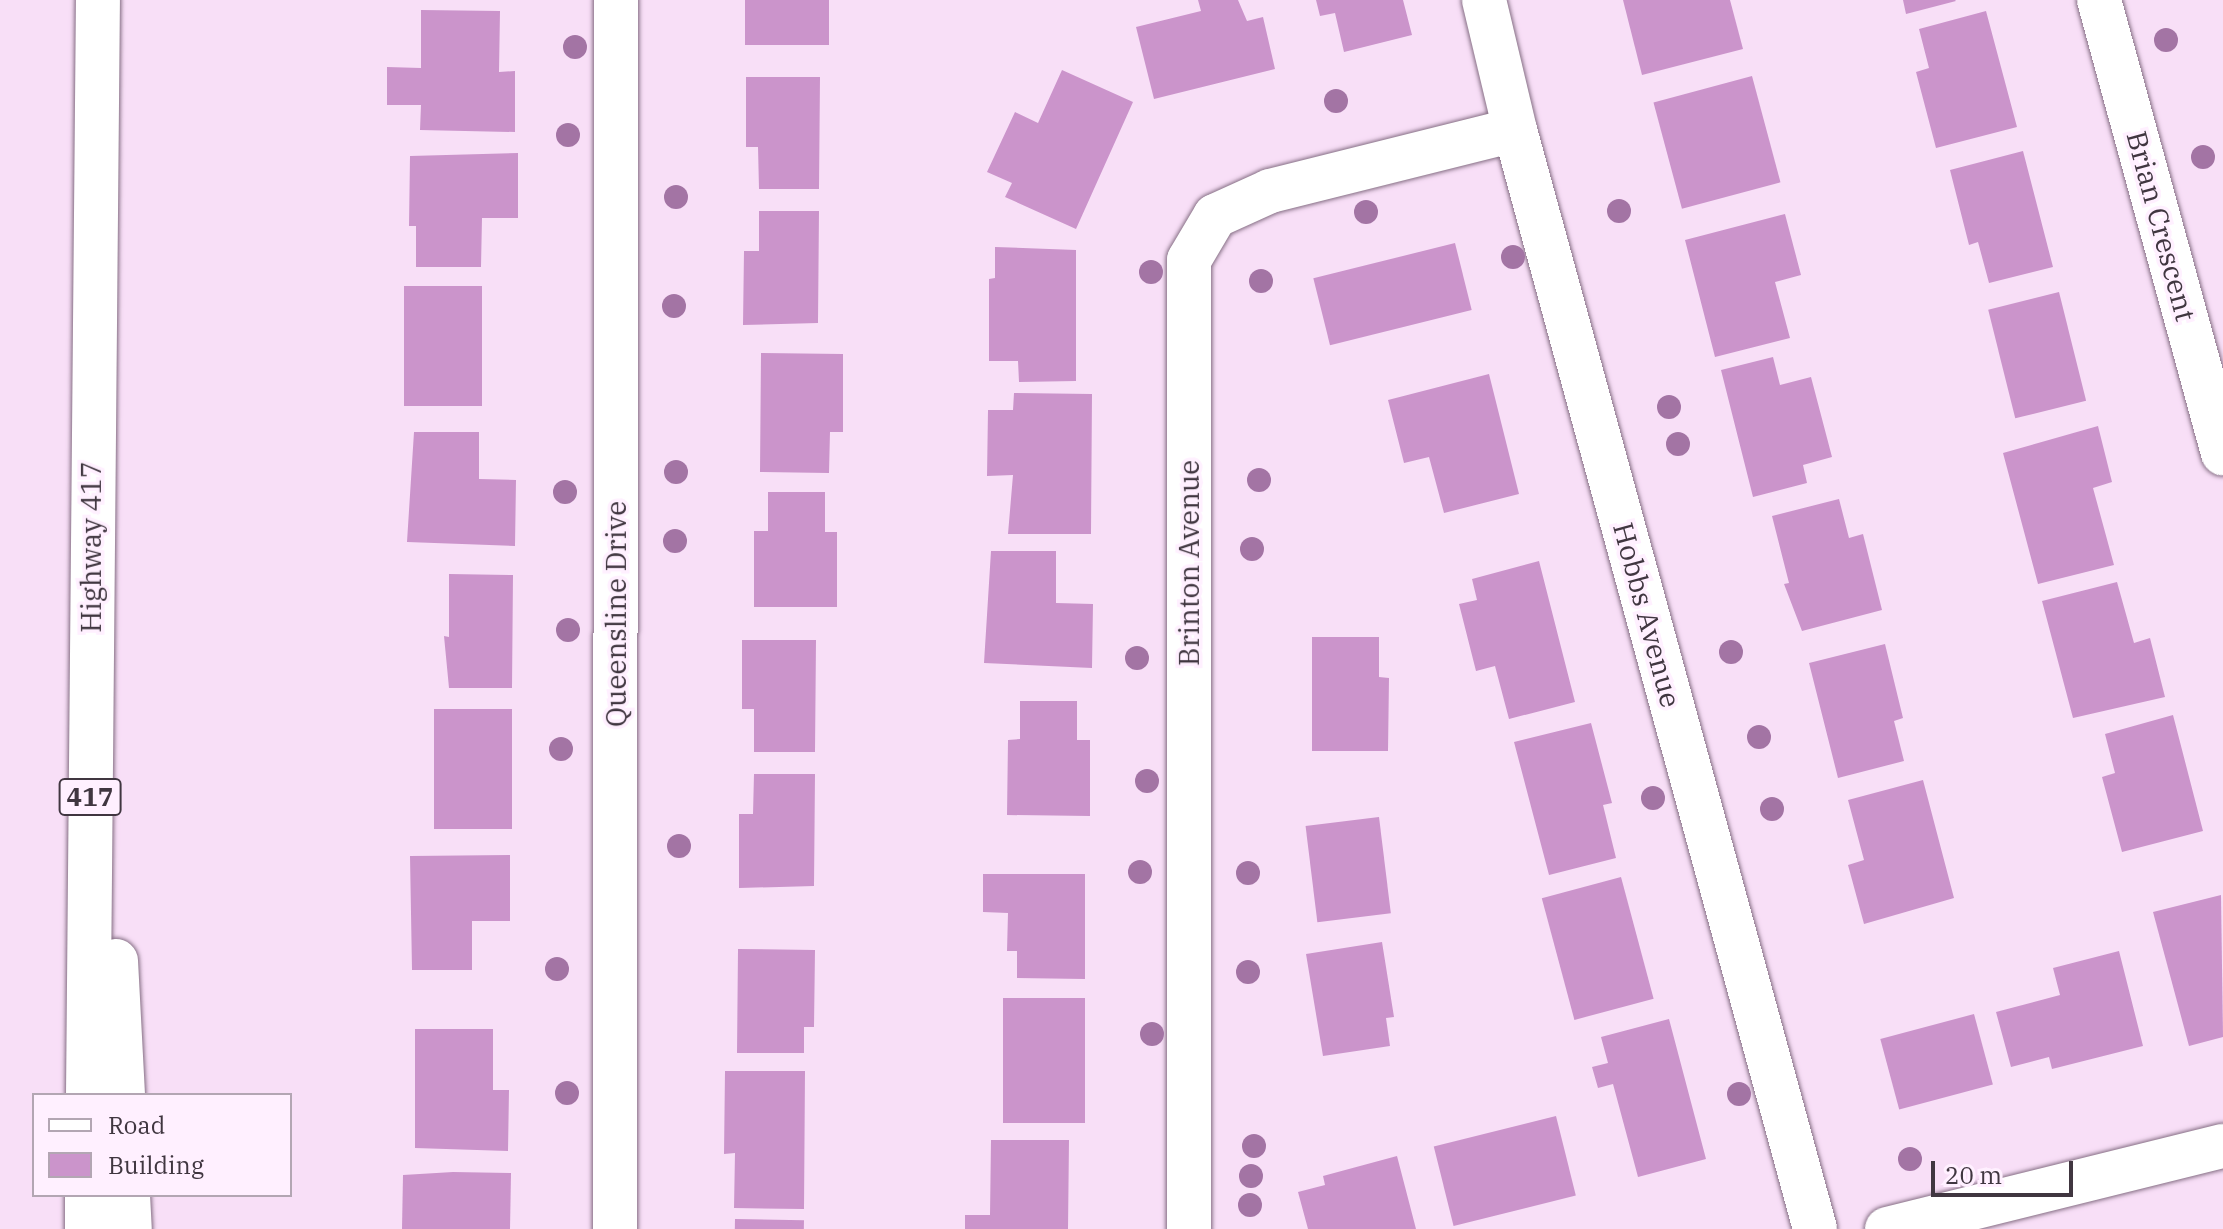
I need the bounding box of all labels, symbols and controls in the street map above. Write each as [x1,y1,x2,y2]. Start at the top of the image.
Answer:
street label: Brian Crescent [2119,127,2203,325]
street label: Brinton Avenue [1172,460,1206,666]
street label: Highway 417 [74,461,108,633]
street label: Queensline Drive [599,501,633,727]
street label: Hobbs Avenue [1606,519,1688,711]
road number: 417 [58,775,122,819]
legend [32,1093,292,1197]
text: Road [108,1109,165,1141]
scale bar [1935,1145,2077,1195]
text: Building [108,1149,204,1181]
text: 20 m [1945,1159,2002,1191]

